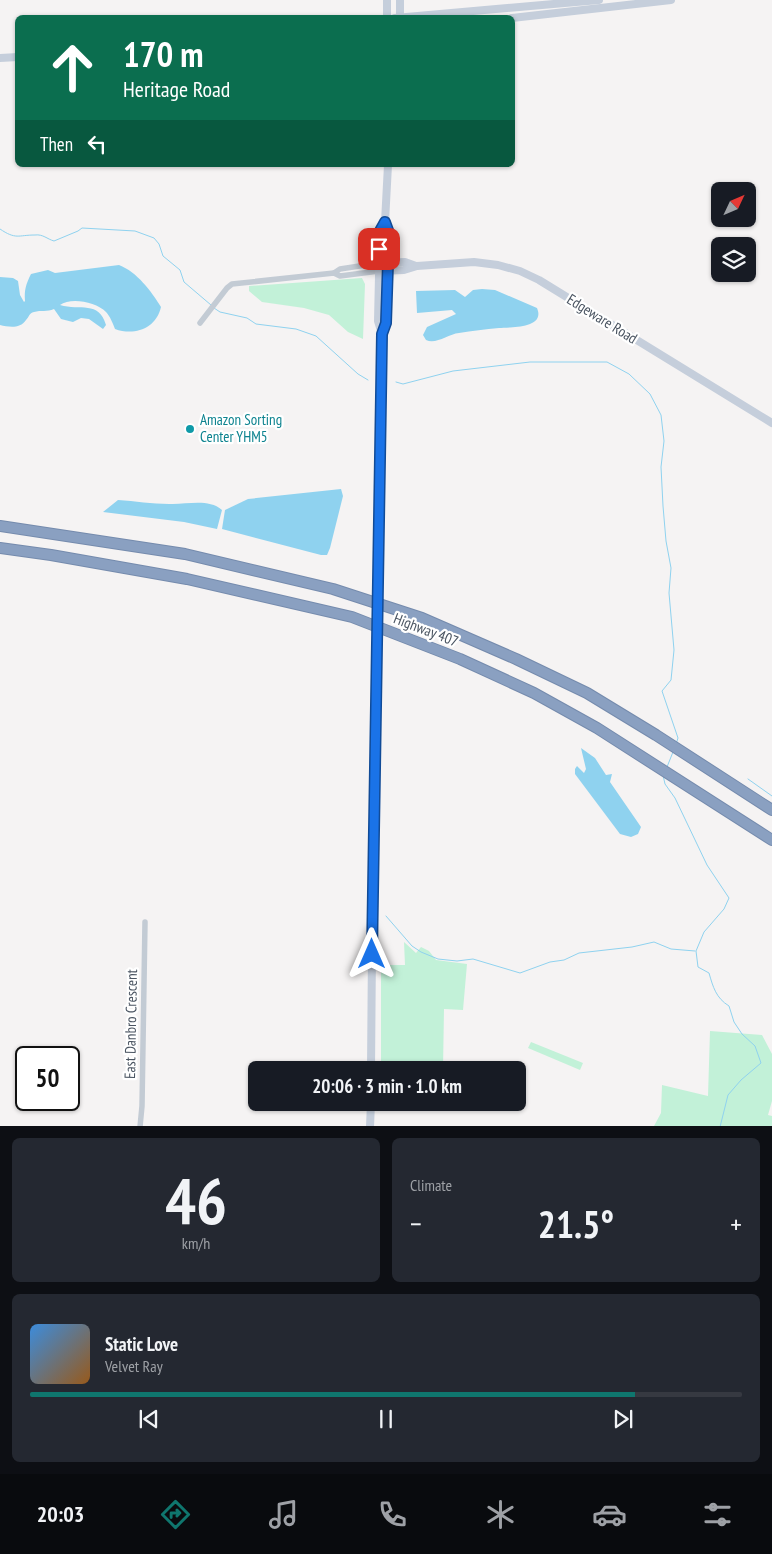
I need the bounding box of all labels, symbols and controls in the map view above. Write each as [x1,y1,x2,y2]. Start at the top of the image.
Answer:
text: 170 m [123,31,204,77]
icon: ahead [40,35,105,100]
text: Heritage Road [123,75,230,103]
icon: left [83,130,111,158]
text: Then [40,132,73,156]
north arrow [711,182,756,228]
map controls [711,182,756,282]
pin [358,228,400,270]
icon: arrive [365,235,393,263]
button: layers [711,237,756,282]
street label: Edgeware Road [564,289,641,348]
place label: Amazon Sorting Center YHM5 [200,410,282,446]
marker: Amazon Sorting Center YHM5 [184,423,196,435]
street label: Highway 407 [391,609,461,651]
position arrow [345,927,397,979]
street label: East Danbro Crescent [120,969,141,1079]
speed limit sign: 50 [15,1046,80,1111]
text: 20:06 · 3 min · 1.0 km [312,1074,462,1098]
text: 46 [165,1158,227,1242]
text: Climate [410,1175,452,1195]
text: 21.5° [538,1199,614,1248]
text: − [410,1205,422,1242]
text: + [730,1205,742,1242]
text: km/h [182,1233,210,1253]
text: Static Love [105,1332,178,1356]
text: Velvet Ray [105,1356,163,1376]
icon: previous [135,1405,163,1433]
icon: pause [372,1405,400,1433]
icon: next [609,1405,637,1433]
icon: directions [158,1497,193,1532]
icon: music [266,1497,301,1532]
icon: phone [375,1497,410,1532]
icon: climate [483,1497,518,1532]
icon: car [592,1497,627,1532]
icon: filters [700,1497,735,1532]
text: 20:03 [37,1500,84,1528]

